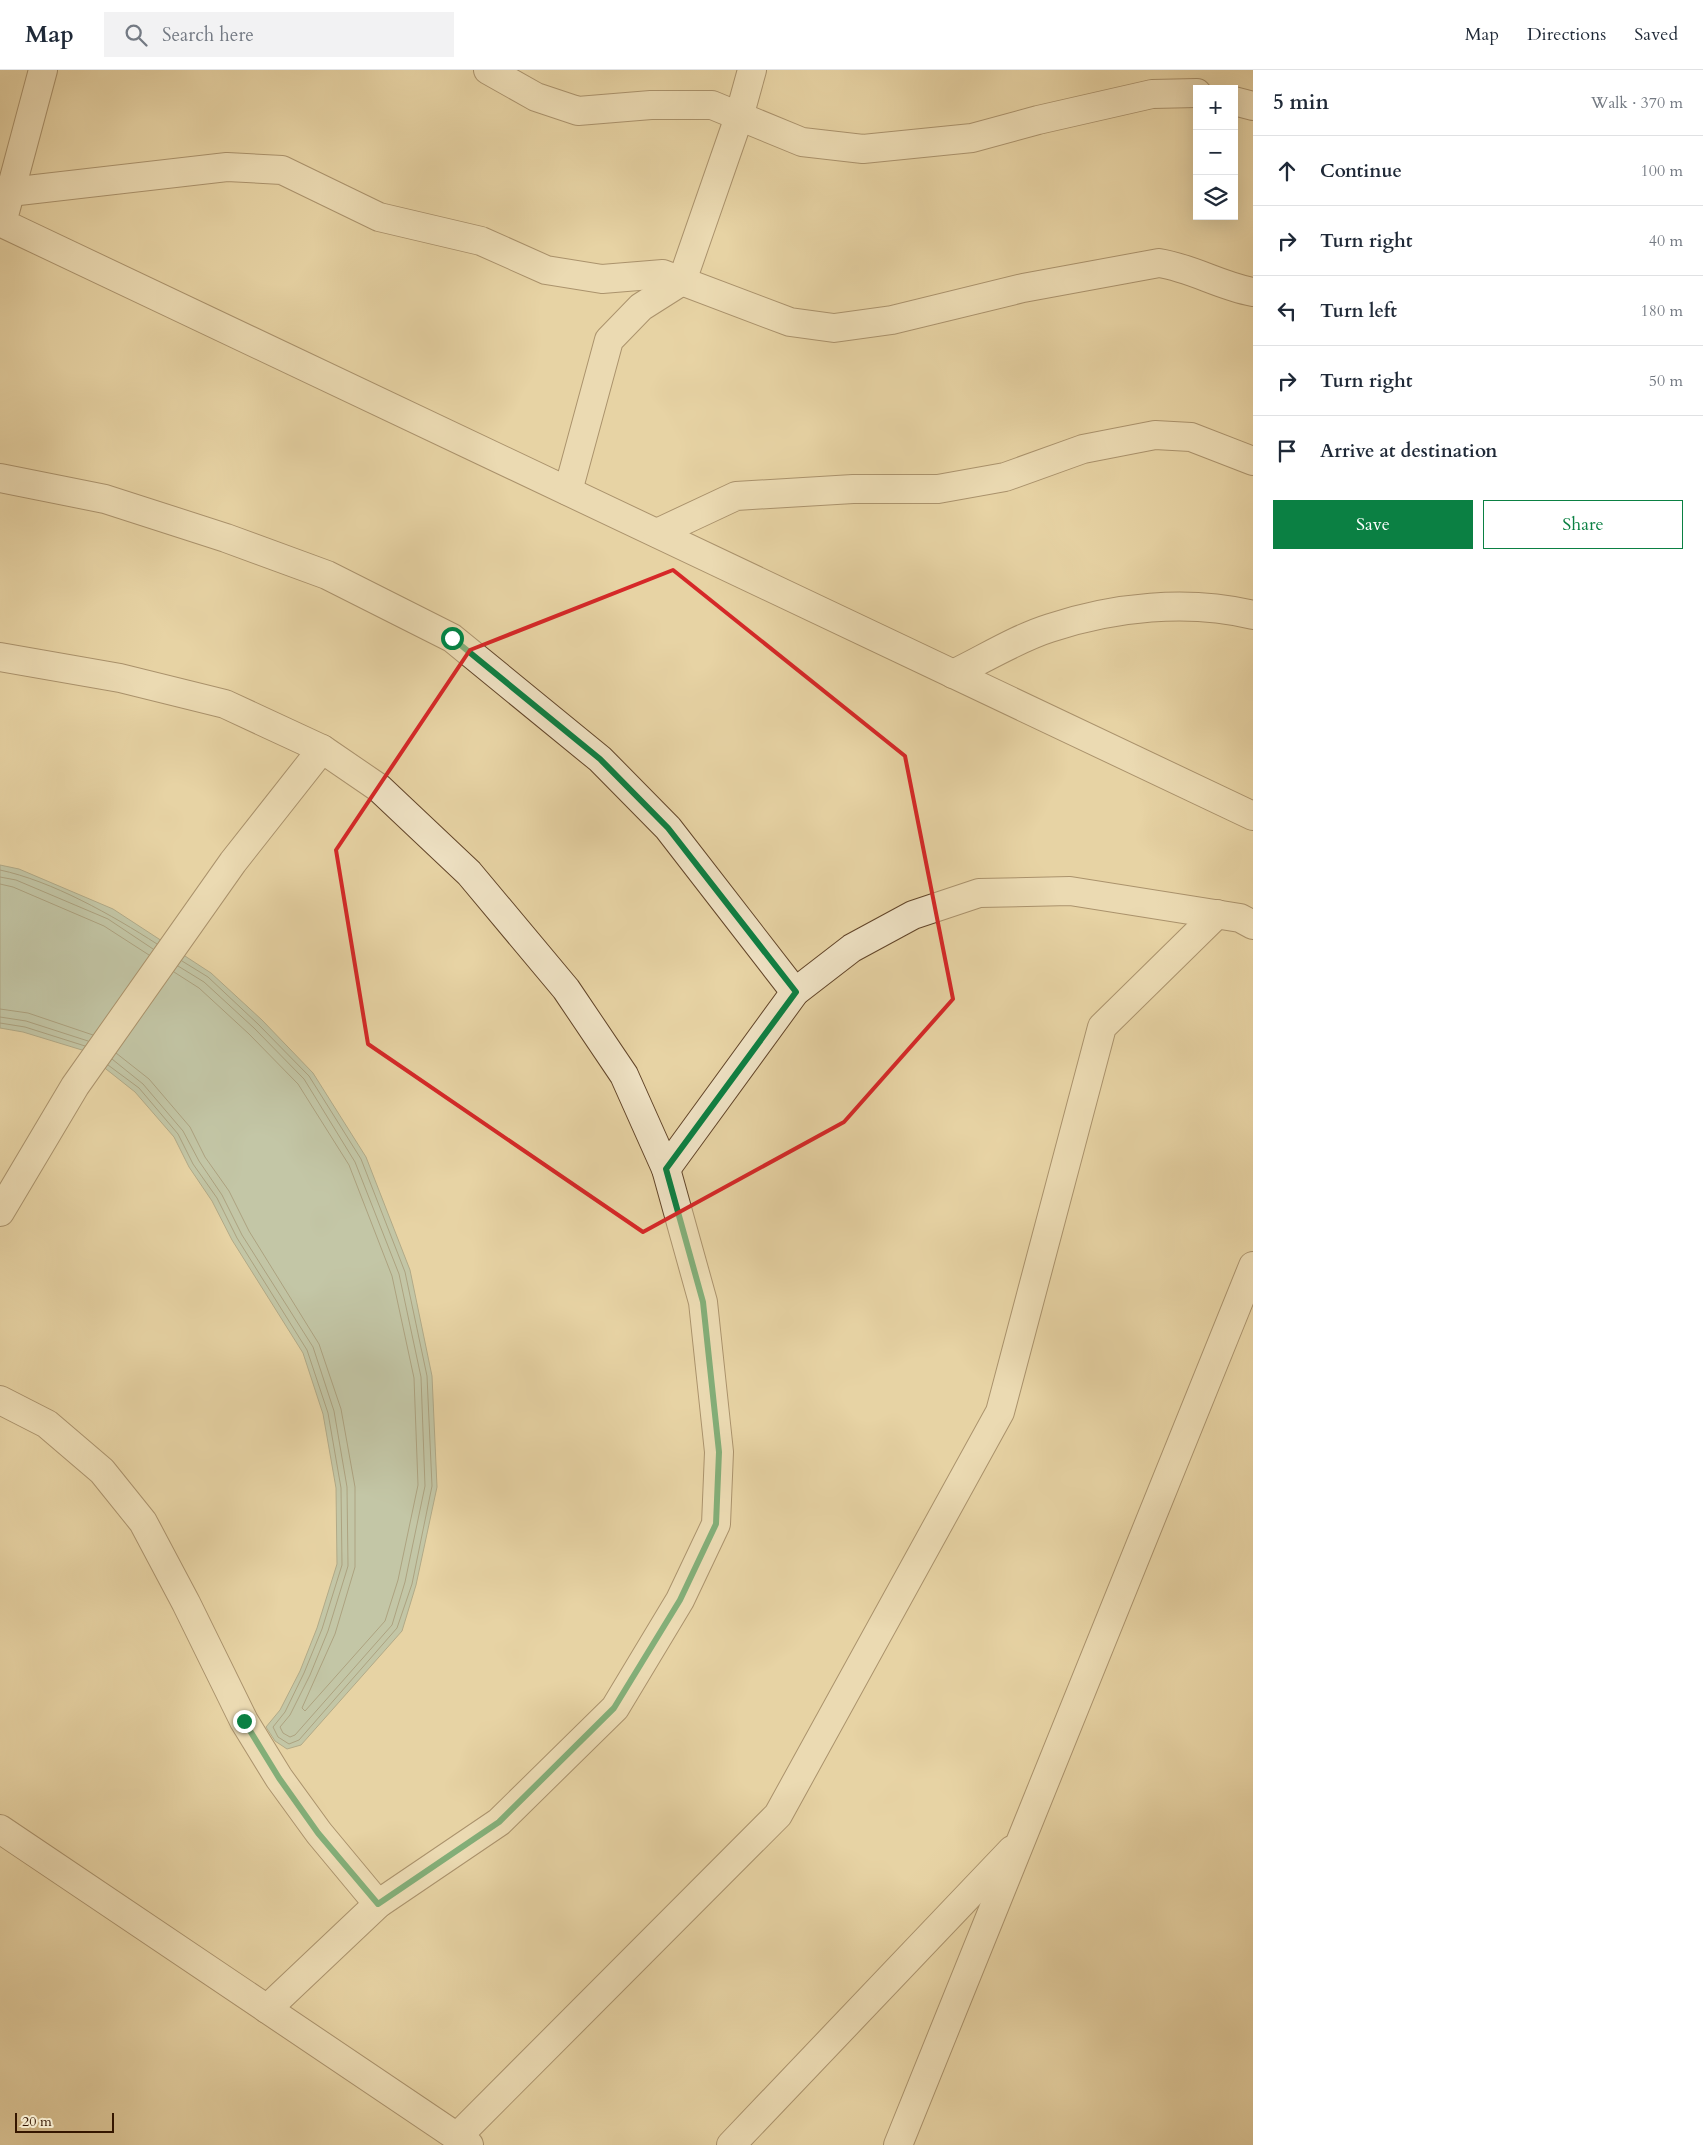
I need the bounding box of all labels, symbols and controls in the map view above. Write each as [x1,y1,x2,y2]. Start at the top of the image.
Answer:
search box [104,12,454,57]
text: Map [25,18,74,51]
icon: search [122,21,150,49]
text: Search here [162,22,254,48]
text: Map [1465,22,1499,47]
text: Directions [1527,22,1606,47]
text: Saved [1634,22,1678,47]
map controls [1193,85,1238,220]
button: + [1193,85,1238,130]
text: 5 min [1273,88,1329,117]
text: Walk · 370 m [1591,92,1683,114]
button: − [1193,130,1238,175]
icon: ahead [1273,157,1301,185]
text: Continue [1320,158,1402,184]
text: 100 m [1641,160,1683,182]
button: layers [1193,175,1238,220]
icon: right [1273,227,1301,255]
text: Turn right [1320,228,1412,254]
text: 40 m [1649,230,1683,252]
icon: left [1273,297,1301,325]
text: Turn left [1320,298,1397,324]
text: 180 m [1641,300,1683,322]
icon: right [1273,367,1301,395]
text: Turn right [1320,368,1412,394]
text: 50 m [1649,370,1683,392]
icon: arrive [1273,437,1301,465]
text: Arrive at destination [1320,438,1497,464]
button: Save [1273,500,1473,549]
button: Share [1483,500,1683,549]
route start [441,627,464,650]
route end [233,1710,256,1733]
scale bar [15,2110,114,2133]
text: 20 m [22,2112,52,2131]

